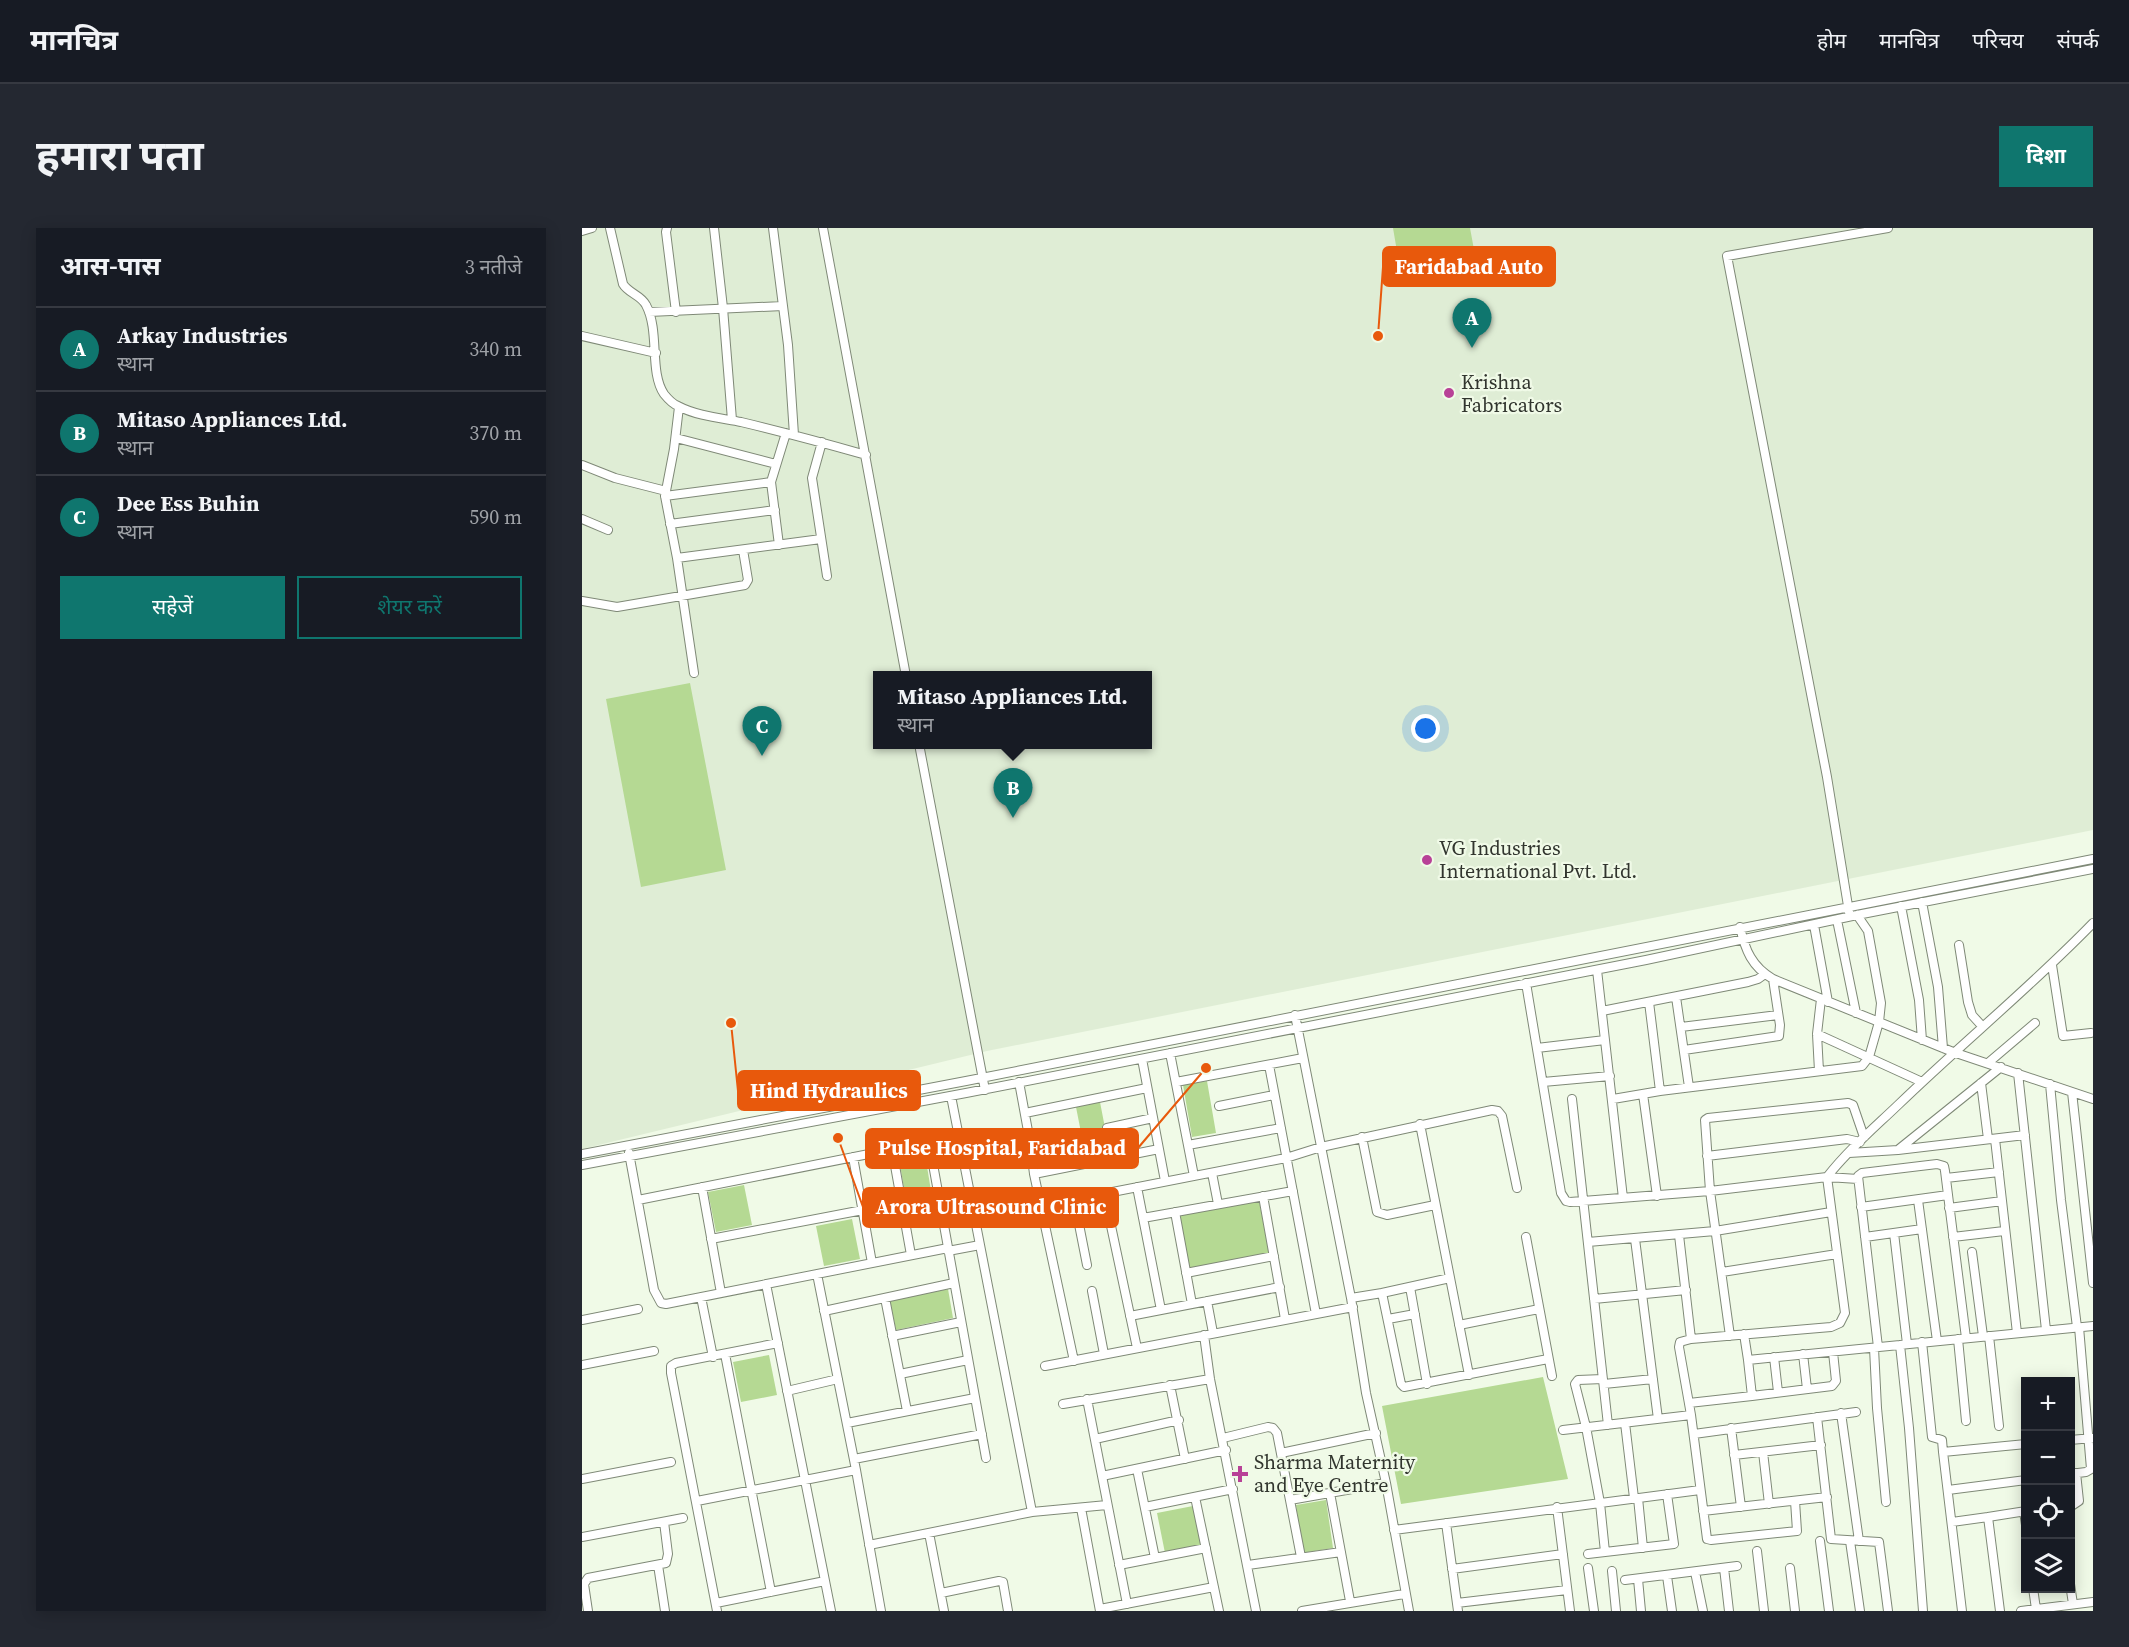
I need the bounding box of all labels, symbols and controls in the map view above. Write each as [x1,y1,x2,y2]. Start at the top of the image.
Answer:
text: मानचित्र [30,21,118,59]
text: होम [1817,26,1846,55]
text: मानचित्र [1879,26,1939,55]
text: परिचय [1972,26,2024,55]
text: संपर्क [2057,26,2099,55]
text: हमारा पता [36,126,204,184]
button: दिशा [1999,126,2093,187]
callout: Faridabad Auto [1383,247,1555,286]
text: आस-पास [60,248,161,284]
text: Faridabad Auto [1395,252,1543,281]
text: 3 नतीजे [465,253,522,281]
pin: A [1452,298,1492,348]
text: Arkay Industries [117,320,287,350]
text: A [73,335,86,363]
text: 340 m [469,335,522,363]
text: स्थान [117,350,153,378]
place label: Krishna Fabricators [1461,368,1562,419]
marker: Krishna Fabricators [1442,386,1456,400]
text: Mitaso Appliances Ltd. [117,404,348,434]
text: B [73,419,86,447]
text: 370 m [469,419,522,447]
text: स्थान [117,434,153,462]
text: Dee Ess Buhin [117,488,259,518]
text: C [73,503,86,531]
text: 590 m [469,503,522,531]
text: स्थान [117,518,153,546]
button: सहेजें [60,576,285,639]
button: शेयर करें [297,576,522,639]
popup [873,671,1152,749]
text: Mitaso Appliances Ltd. [897,681,1128,711]
pin: C [742,706,782,756]
text: स्थान [897,711,934,739]
your location [1411,714,1440,743]
pin: B [994,768,1032,818]
place label: VG Industries International Pvt. Ltd. [1439,834,1637,885]
marker: VG Industries International Pvt. Ltd. [1420,853,1434,867]
callout: Hind Hydraulics [738,1071,920,1110]
text: Hind Hydraulics [750,1076,908,1105]
callout: Pulse Hospital, Faridabad [866,1129,1138,1168]
text: Pulse Hospital, Faridabad [878,1133,1126,1162]
callout: Arora Ultrasound Clinic [863,1188,1118,1227]
text: Arora Ultrasound Clinic [875,1192,1107,1221]
map controls [2021,1377,2075,1593]
button: + [2021,1377,2075,1431]
button: − [2021,1431,2075,1485]
place label: Sharma Maternity and Eye Centre [1254,1448,1416,1499]
marker: Sharma Maternity and Eye Centre [1231,1465,1249,1483]
button: locate [2021,1485,2075,1539]
button: layers [2021,1539,2075,1593]

